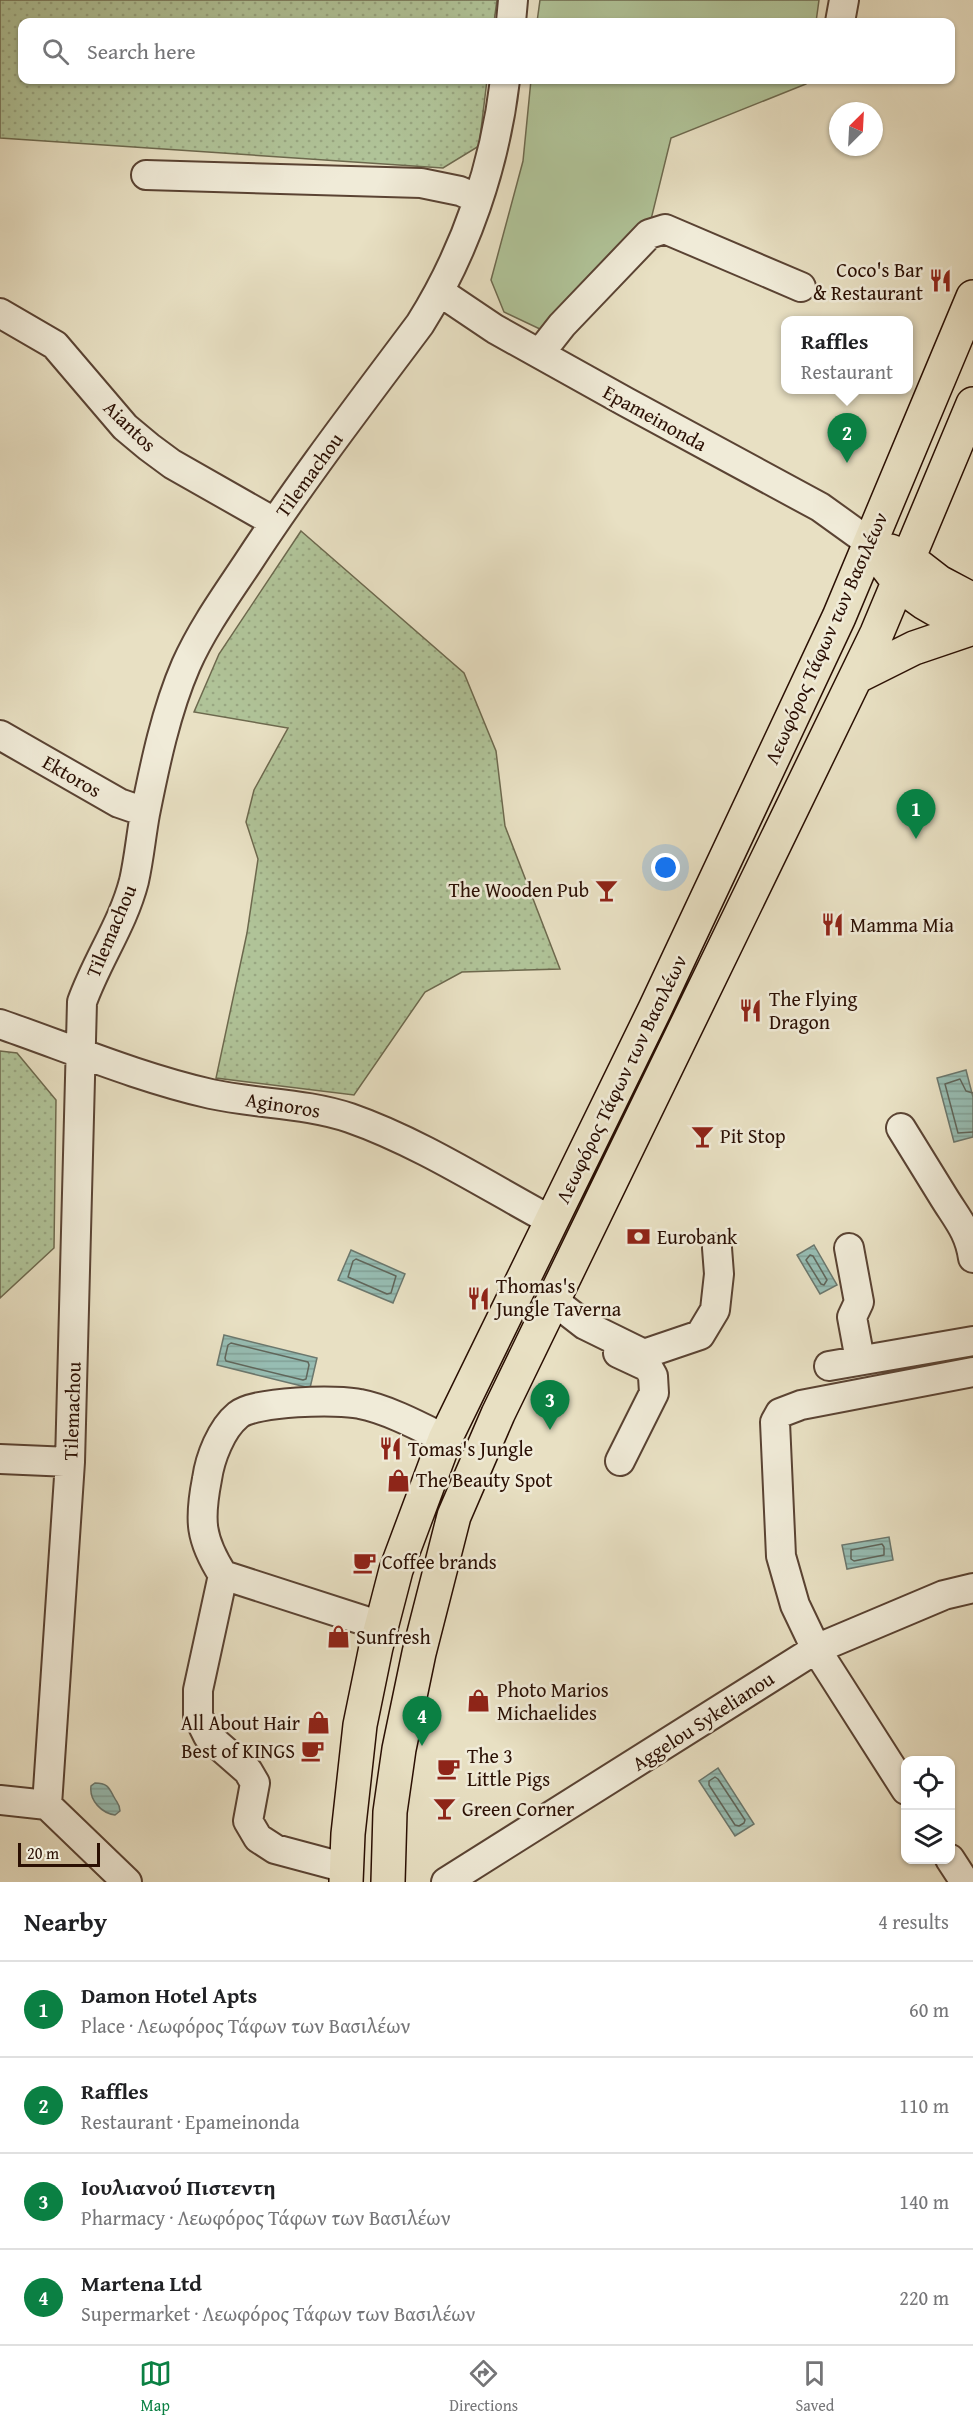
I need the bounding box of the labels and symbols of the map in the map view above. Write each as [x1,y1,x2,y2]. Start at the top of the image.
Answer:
north arrow [829,102,883,156]
place label: Coco's Bar & Restaurant [813,255,923,307]
restaurant icon: Coco's Bar & Restaurant [928,268,954,294]
street label: Epameinonda [598,377,713,458]
street label: Aiantos [97,393,163,458]
pin: 2 [828,414,866,463]
street label: Tilemachou [268,426,349,523]
street label: Λεωφόρος Τάφων των Βασιλέων [757,507,894,769]
street label: Ektoros [37,747,107,804]
pin: 1 [896,790,936,839]
your location [651,853,680,882]
place label: The Wooden Pub [449,875,589,904]
bar icon: The Wooden Pub [594,877,620,903]
street label: Tilemachou [78,880,143,982]
place label: Mamma Mia [850,910,954,939]
restaurant icon: Mamma Mia [819,912,845,938]
street label: Λεωφόρος Τάφων των Βασιλέων [548,950,693,1208]
place label: The Flying Dragon [769,984,857,1036]
restaurant icon: The Flying Dragon [738,997,764,1023]
street label: Aginoros [244,1084,323,1125]
place label: Pit Stop [720,1121,786,1150]
bar icon: Pit Stop [689,1123,715,1149]
place label: Eurobank [657,1222,738,1251]
bank icon: Eurobank [626,1224,652,1250]
place label: Thomas's Jungle Taverna [493,1271,622,1323]
restaurant icon: Thomas's Jungle Taverna [465,1285,491,1311]
street label: Tilemachou [55,1361,88,1461]
pin: 3 [530,1380,570,1430]
place label: Tomas's Jungle [408,1434,533,1463]
restaurant icon: Tomas's Jungle [377,1436,403,1462]
place label: The Beauty Spot [416,1465,552,1494]
shop icon: The Beauty Spot [385,1467,411,1493]
place label: Coffee brands [382,1547,497,1576]
cafe icon: Coffee brands [351,1549,377,1575]
place label: Sunfresh [356,1622,431,1651]
shop icon: Sunfresh [325,1624,351,1650]
street label: Aggelou Sykelianou [626,1664,780,1777]
place label: Photo Marios Michaelides [497,1675,609,1727]
shop icon: Photo Marios Michaelides [466,1688,492,1714]
pin: 4 [402,1696,442,1746]
place label: All About Hair [181,1708,300,1737]
shop icon: All About Hair [305,1710,331,1736]
place label: Best of KINGS [181,1736,295,1765]
cafe icon: Best of KINGS [300,1738,326,1764]
place label: The 3 Little Pigs [467,1741,550,1793]
cafe icon: The 3 Little Pigs [436,1755,462,1781]
place label: Green Corner [462,1794,574,1823]
bar icon: Green Corner [431,1796,457,1822]
scale bar [18,1840,100,1868]

